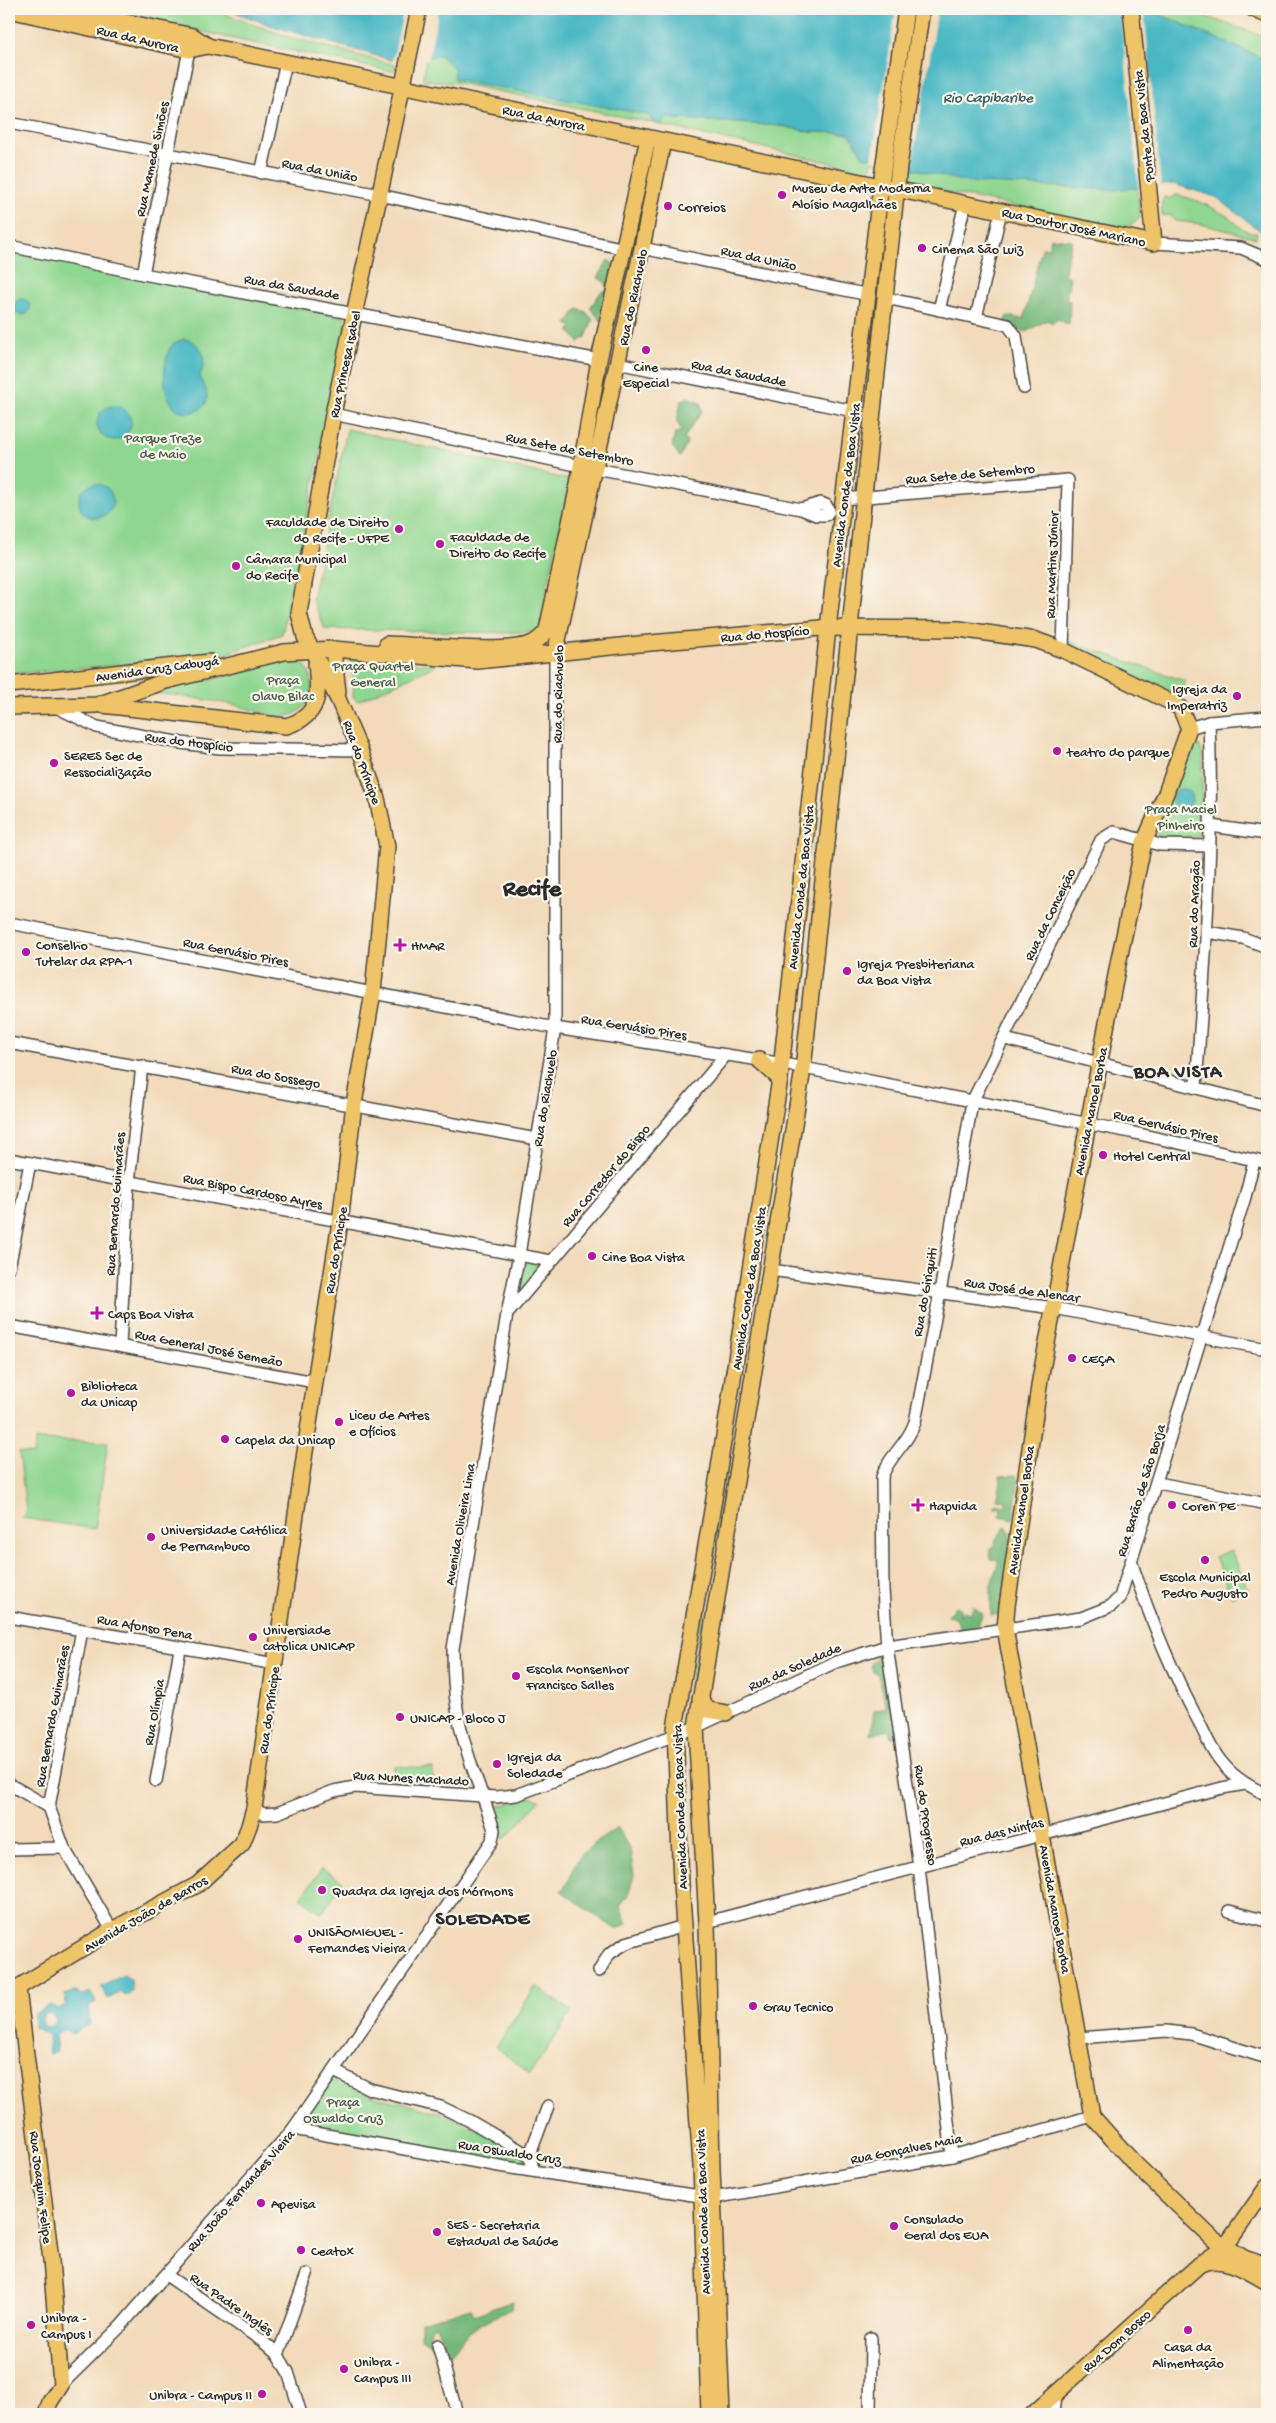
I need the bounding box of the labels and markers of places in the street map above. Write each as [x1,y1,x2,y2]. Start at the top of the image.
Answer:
place label: Museu de Arte Moderna Aloísio Magalhães [792,181,932,214]
marker: Museu de Arte Moderna Aloísio Magalhães [776,189,788,201]
marker: Correios [662,200,674,212]
place label: Correios [678,200,726,217]
marker: Cinema São Luiz [916,242,928,254]
place label: Cinema São Luiz [932,242,1024,259]
marker: Cine Especial [640,344,652,356]
place label: Cine Especial [623,360,669,393]
place label: Faculdade de Direito do Recife - UFPE [265,515,390,548]
marker: Faculdade de Direito do Recife - UFPE [393,523,405,535]
place label: Faculdade de Direito do Recife [449,530,547,563]
marker: Faculdade de Direito do Recife [434,538,446,550]
place label: Câmara Municipal do Recife [246,552,347,585]
marker: Câmara Municipal do Recife [230,560,242,572]
place label: Igreja da Imperatriz [1167,682,1228,715]
marker: Igreja da Imperatriz [1231,690,1243,702]
marker: teatro do parque [1051,745,1063,757]
place label: teatro do parque [1066,745,1170,762]
place label: SERES Sec de Ressocialização [64,749,152,782]
marker: SERES Sec de Ressocialização [48,757,60,769]
place label: Conselho Tutelar da RPA-1 [35,938,133,971]
marker: HMAR [393,938,407,952]
place label: HMAR [411,939,445,956]
marker: Conselho Tutelar da RPA-1 [20,946,32,958]
place label: Igreja Presbiteriana da Boa Vista [857,957,976,990]
marker: Igreja Presbiteriana da Boa Vista [841,965,853,977]
marker: Hotel Central [1097,1149,1109,1161]
place label: Hotel Central [1113,1149,1191,1166]
marker: Cine Boa Vista [586,1250,598,1262]
place label: Cine Boa Vista [602,1250,686,1267]
marker: Caps Boa Vista [90,1306,104,1320]
place label: Caps Boa Vista [108,1307,195,1324]
marker: CEÇA [1066,1352,1078,1364]
place label: CEÇA [1082,1352,1115,1369]
place label: Biblioteca da Unicap [80,1379,139,1412]
marker: Biblioteca da Unicap [65,1387,77,1399]
place label: Liceu de Artes e Ofícios [349,1408,430,1441]
marker: Liceu de Artes e Ofícios [333,1416,345,1428]
marker: Capela da Unicap [219,1433,231,1445]
place label: Capela da Unicap [235,1433,335,1450]
marker: Hapvida [911,1498,925,1512]
place label: Hapvida [929,1499,978,1516]
marker: Coren PE [1166,1499,1178,1511]
place label: Coren PE [1182,1499,1237,1516]
place label: Universidade Católica de Pernambuco [161,1523,288,1556]
marker: Universidade Católica de Pernambuco [145,1531,157,1543]
marker: Escola Municipal Pedro Augusto [1199,1554,1211,1566]
place label: Escola Municipal Pedro Augusto [1159,1570,1251,1603]
place label: Universiade catolica UNICAP [263,1623,355,1656]
marker: Universiade catolica UNICAP [247,1631,259,1643]
place label: Escola Monsenhor Francisco Salles [525,1662,630,1695]
marker: Escola Monsenhor Francisco Salles [510,1670,522,1682]
marker: UNICAP - Bloco J [394,1711,406,1723]
place label: UNICAP - Bloco J [410,1711,506,1728]
place label: Igreja da Soledade [507,1750,563,1783]
marker: Igreja da Soledade [491,1758,503,1770]
marker: Quadra da Igreja dos Mórmons [316,1884,328,1896]
place label: Quadra da Igreja dos Mórmons [332,1884,514,1901]
place label: UNISÃOMIGUEL - Fernandes Vieira [307,1925,407,1958]
marker: UNISÃOMIGUEL - Fernandes Vieira [292,1933,304,1945]
marker: Grau Tecnico [747,2000,759,2012]
place label: Grau Tecnico [763,2000,834,2017]
marker: Apevisa [255,2197,267,2209]
place label: Apevisa [271,2197,317,2214]
place label: Consulado Geral dos EUA [904,2212,989,2245]
place label: SES - Secretaria Estadual de Saúde [447,2218,559,2251]
marker: Consulado Geral dos EUA [888,2220,900,2232]
marker: SES - Secretaria Estadual de Saúde [431,2226,443,2238]
marker: Ceatox [295,2244,307,2256]
place label: Ceatox [311,2244,355,2261]
place label: Unibra - Campus I [41,2311,92,2344]
marker: Unibra - Campus I [25,2319,37,2331]
marker: Casa da Alimentação [1182,2324,1194,2336]
place label: Casa da Alimentação [1152,2340,1224,2373]
place label: Unibra - Campus III [354,2355,411,2388]
marker: Unibra - Campus III [338,2363,350,2375]
place label: Unibra - Campus II [149,2388,252,2405]
marker: Unibra - Campus II [256,2388,268,2400]

